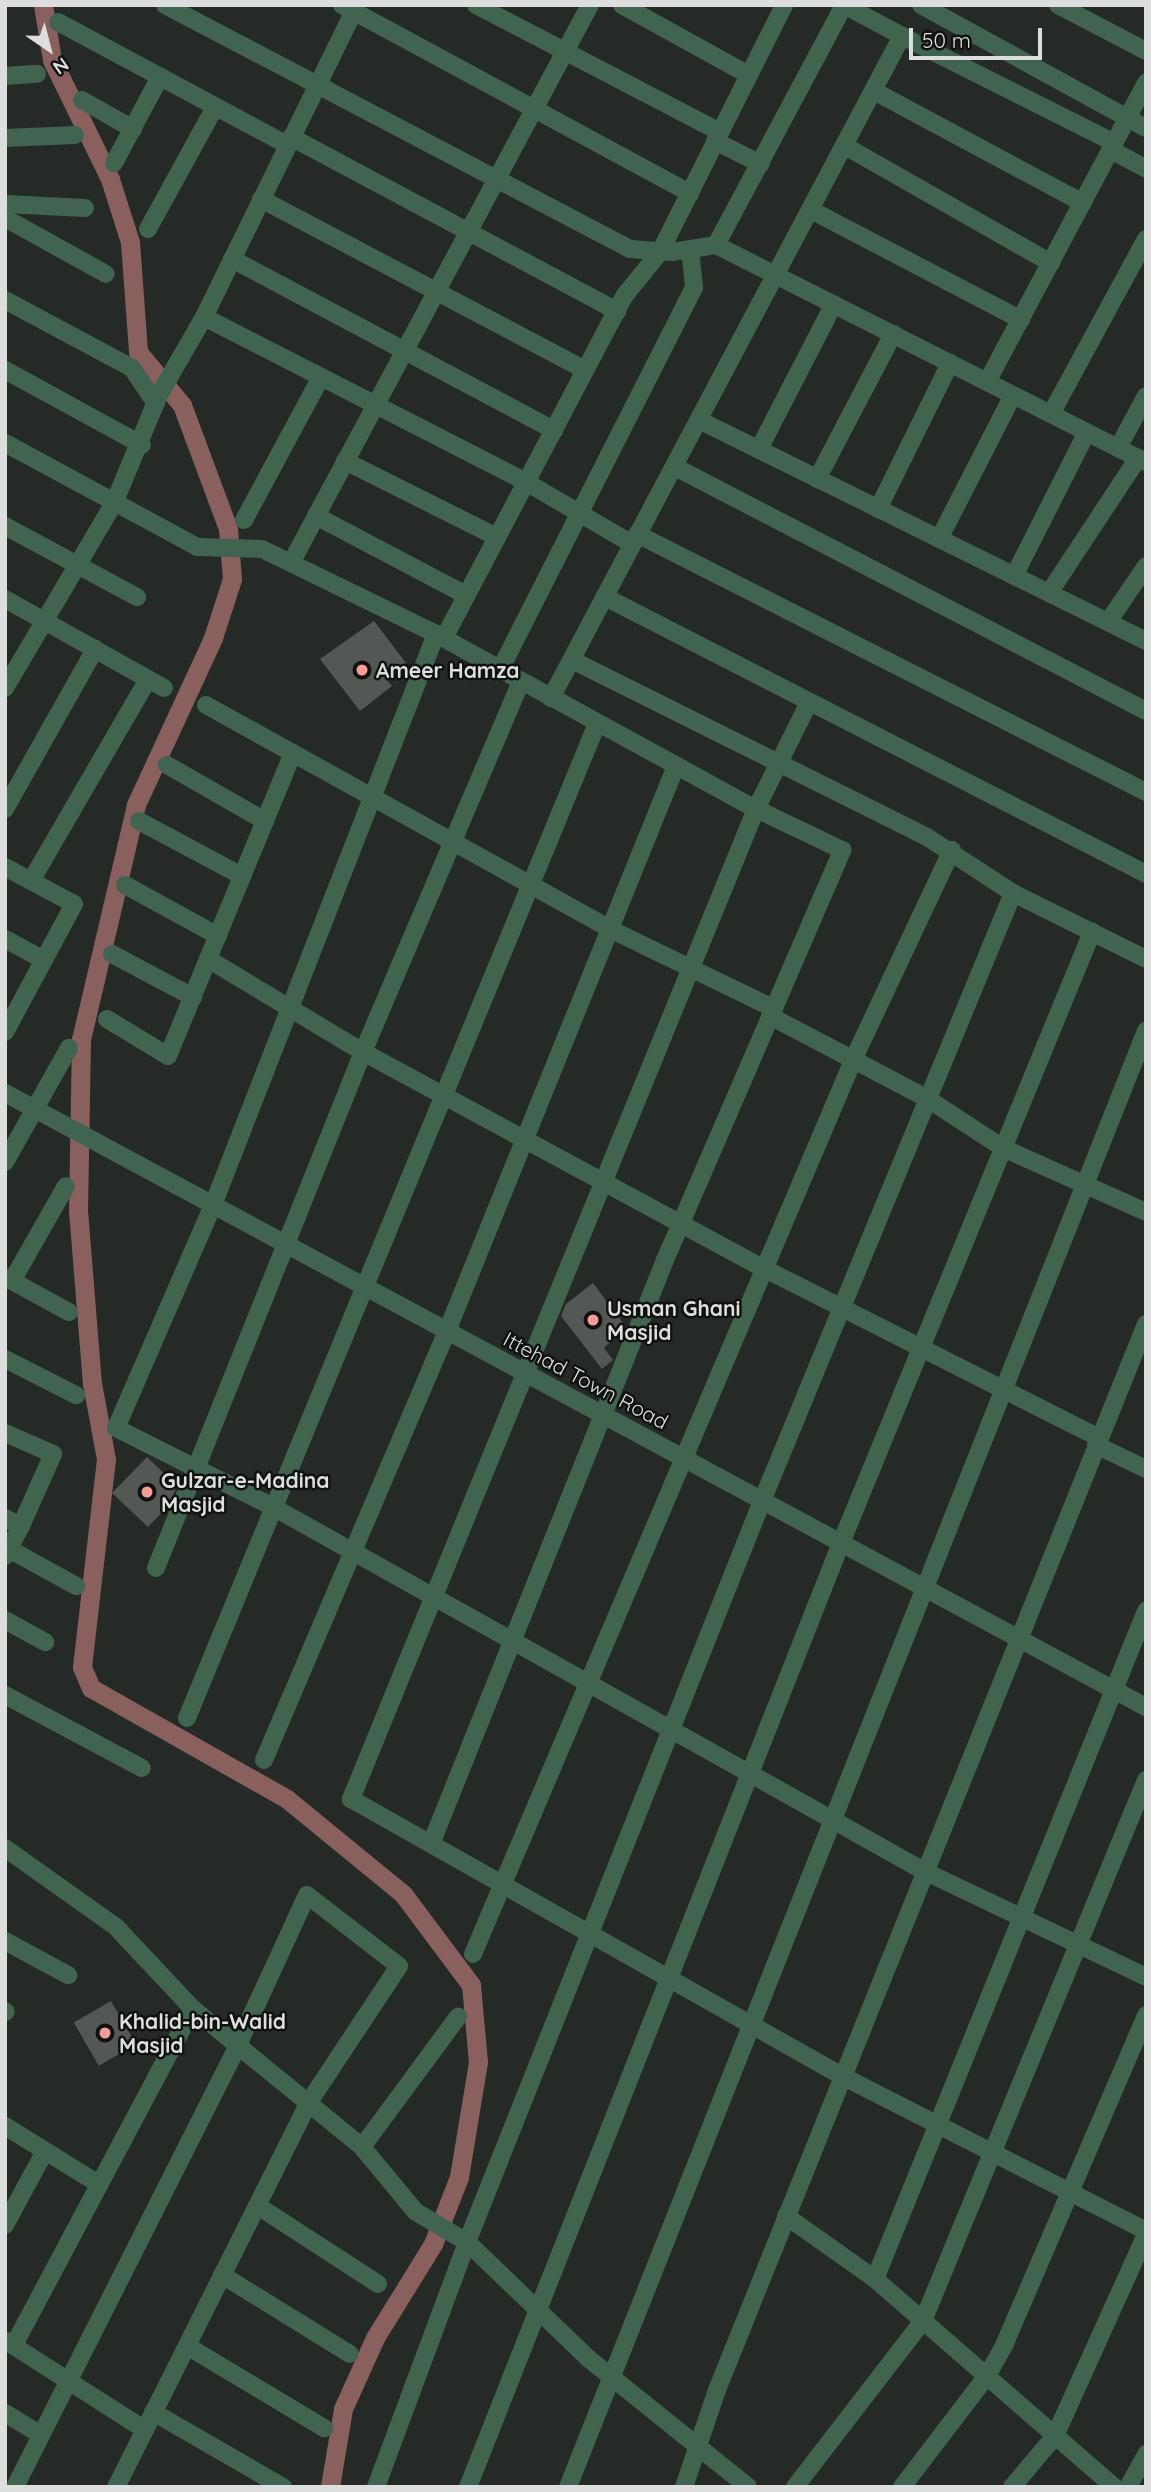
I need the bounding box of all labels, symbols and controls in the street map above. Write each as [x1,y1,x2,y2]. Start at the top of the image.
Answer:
north arrow [14,14,84,84]
scale bar [913,14,1046,58]
text: 50 m [922,27,971,53]
text: N [48,52,74,80]
place label: Ameer Hamza [376,657,520,683]
marker: Ameer Hamza [354,662,370,678]
place label: Usman Ghani Masjid [607,1295,740,1345]
marker: Usman Ghani Masjid [585,1312,601,1328]
street label: Ittehad Town Road [499,1326,673,1434]
place label: Gulzar-e-Madina Masjid [161,1467,329,1517]
marker: Gulzar-e-Madina Masjid [139,1484,155,1500]
place label: Khalid-bin-Walid Masjid [119,2008,286,2058]
marker: Khalid-bin-Walid Masjid [97,2025,113,2041]

